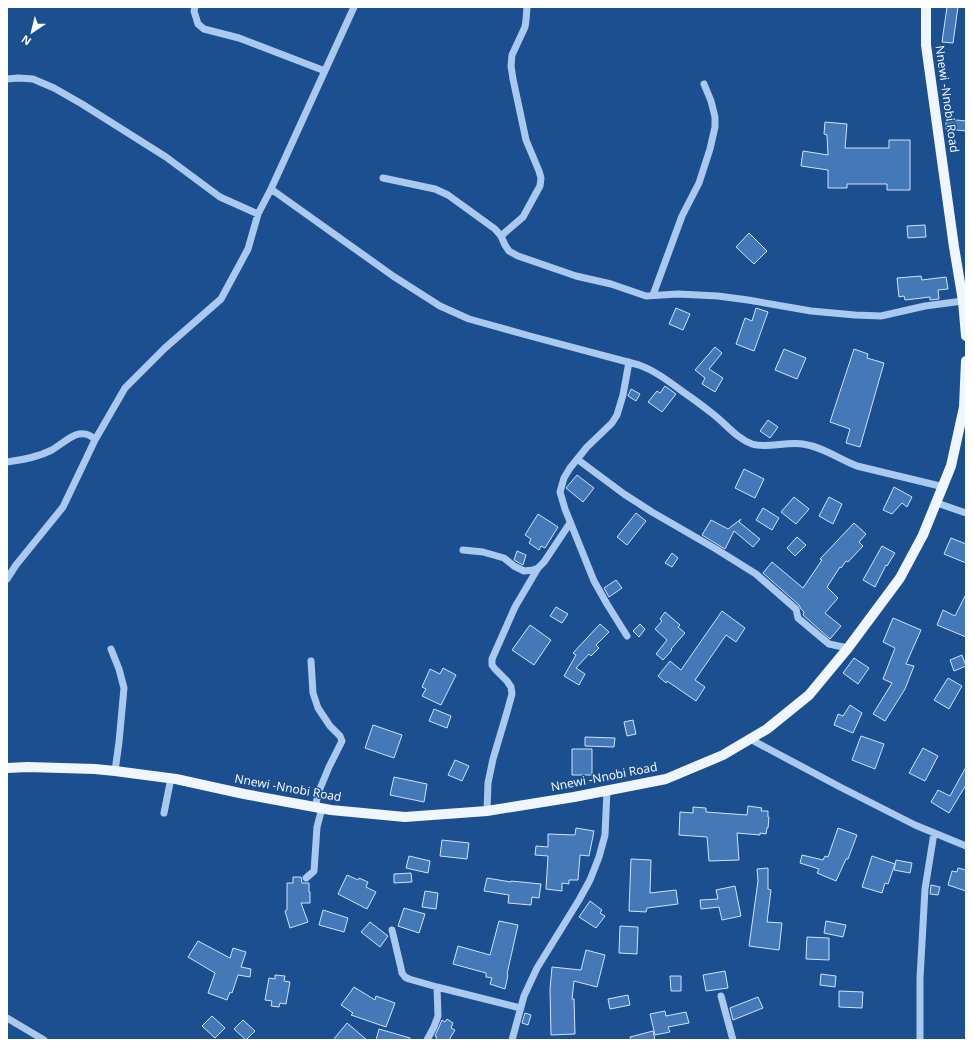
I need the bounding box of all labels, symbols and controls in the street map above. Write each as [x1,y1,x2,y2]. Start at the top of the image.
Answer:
north arrow [12,12,52,52]
text: N [18,32,34,49]
street label: Nnewi -Nnobi Road [932,44,963,154]
street label: Nnewi -Nnobi Road [549,758,659,795]
street label: Nnewi -Nnobi Road [233,770,343,805]

